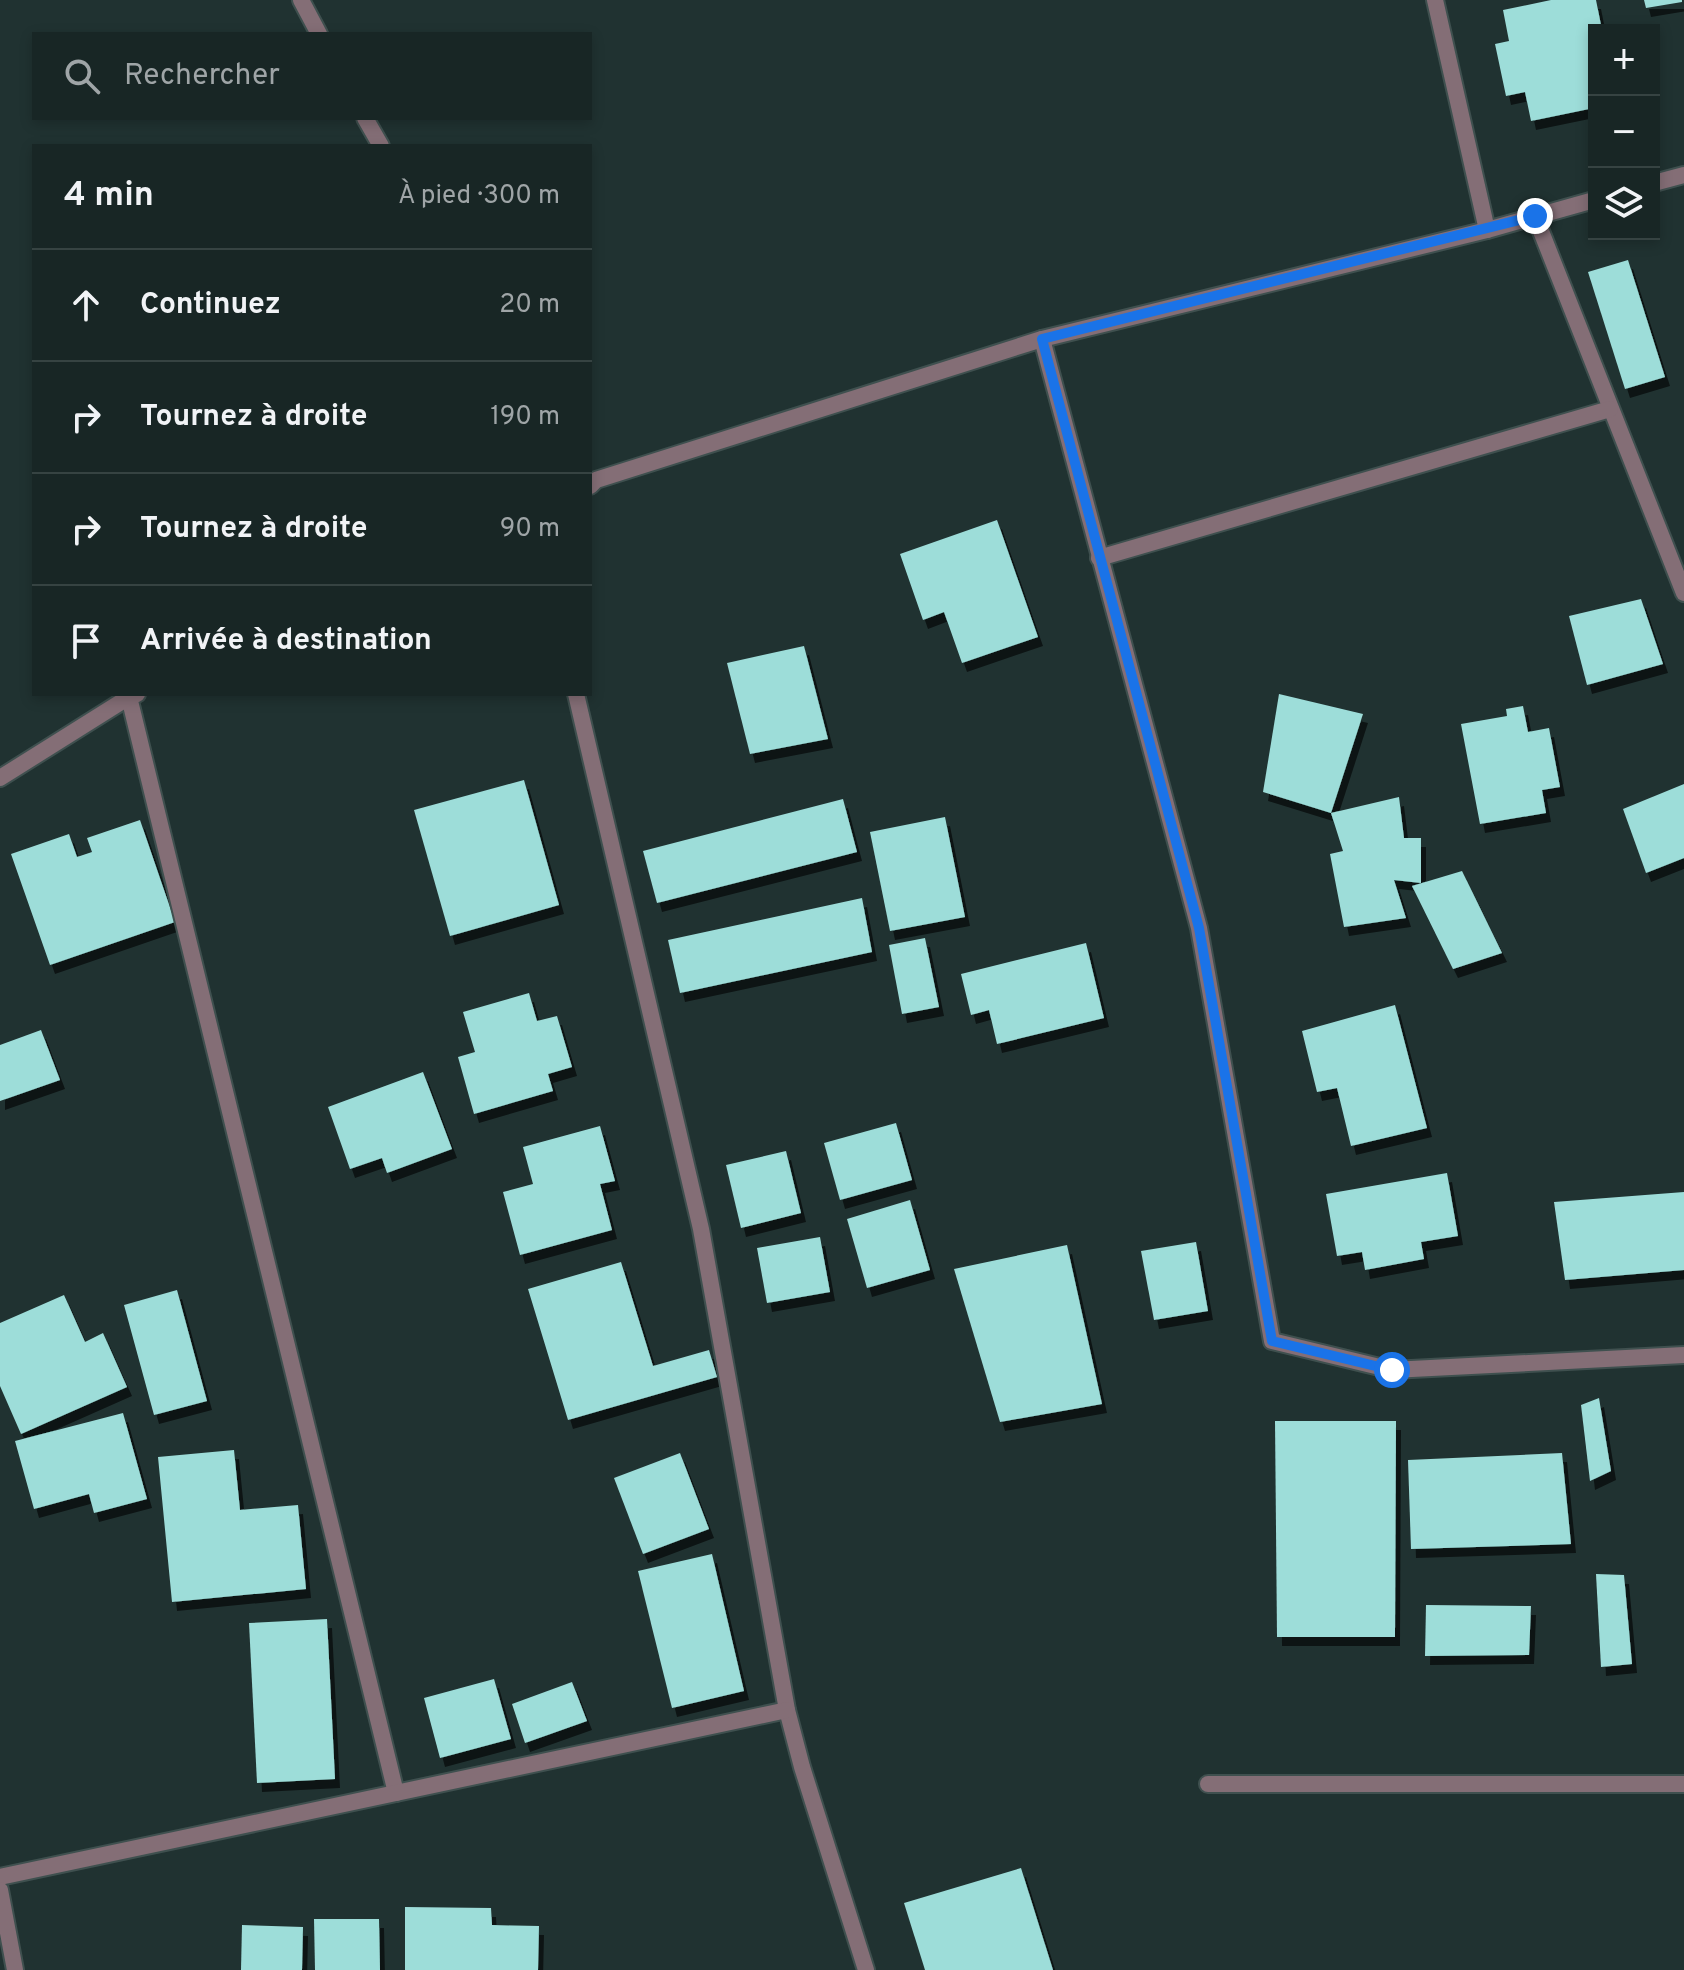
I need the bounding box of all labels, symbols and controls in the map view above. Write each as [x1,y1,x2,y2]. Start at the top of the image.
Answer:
map controls [1588,24,1660,240]
button: + [1588,24,1660,96]
search box [32,32,592,120]
icon: search [60,54,104,98]
text: Rechercher [124,58,280,95]
button: − [1588,96,1660,168]
button: layers [1588,168,1660,240]
text: 4 min [64,175,154,218]
text: À pied · 300 m [398,180,560,213]
route end [1517,198,1553,234]
icon: ahead [64,283,108,327]
text: Continuez [140,287,281,324]
text: 20 m [499,289,560,322]
icon: right [64,395,108,439]
text: Tournez à droite [140,399,368,436]
text: 190 m [490,401,560,434]
icon: right [64,507,108,551]
text: Tournez à droite [140,511,368,548]
text: 90 m [500,513,560,546]
icon: arrive [64,619,108,663]
text: Arrivée à destination [140,623,432,660]
route start [1374,1352,1410,1388]

